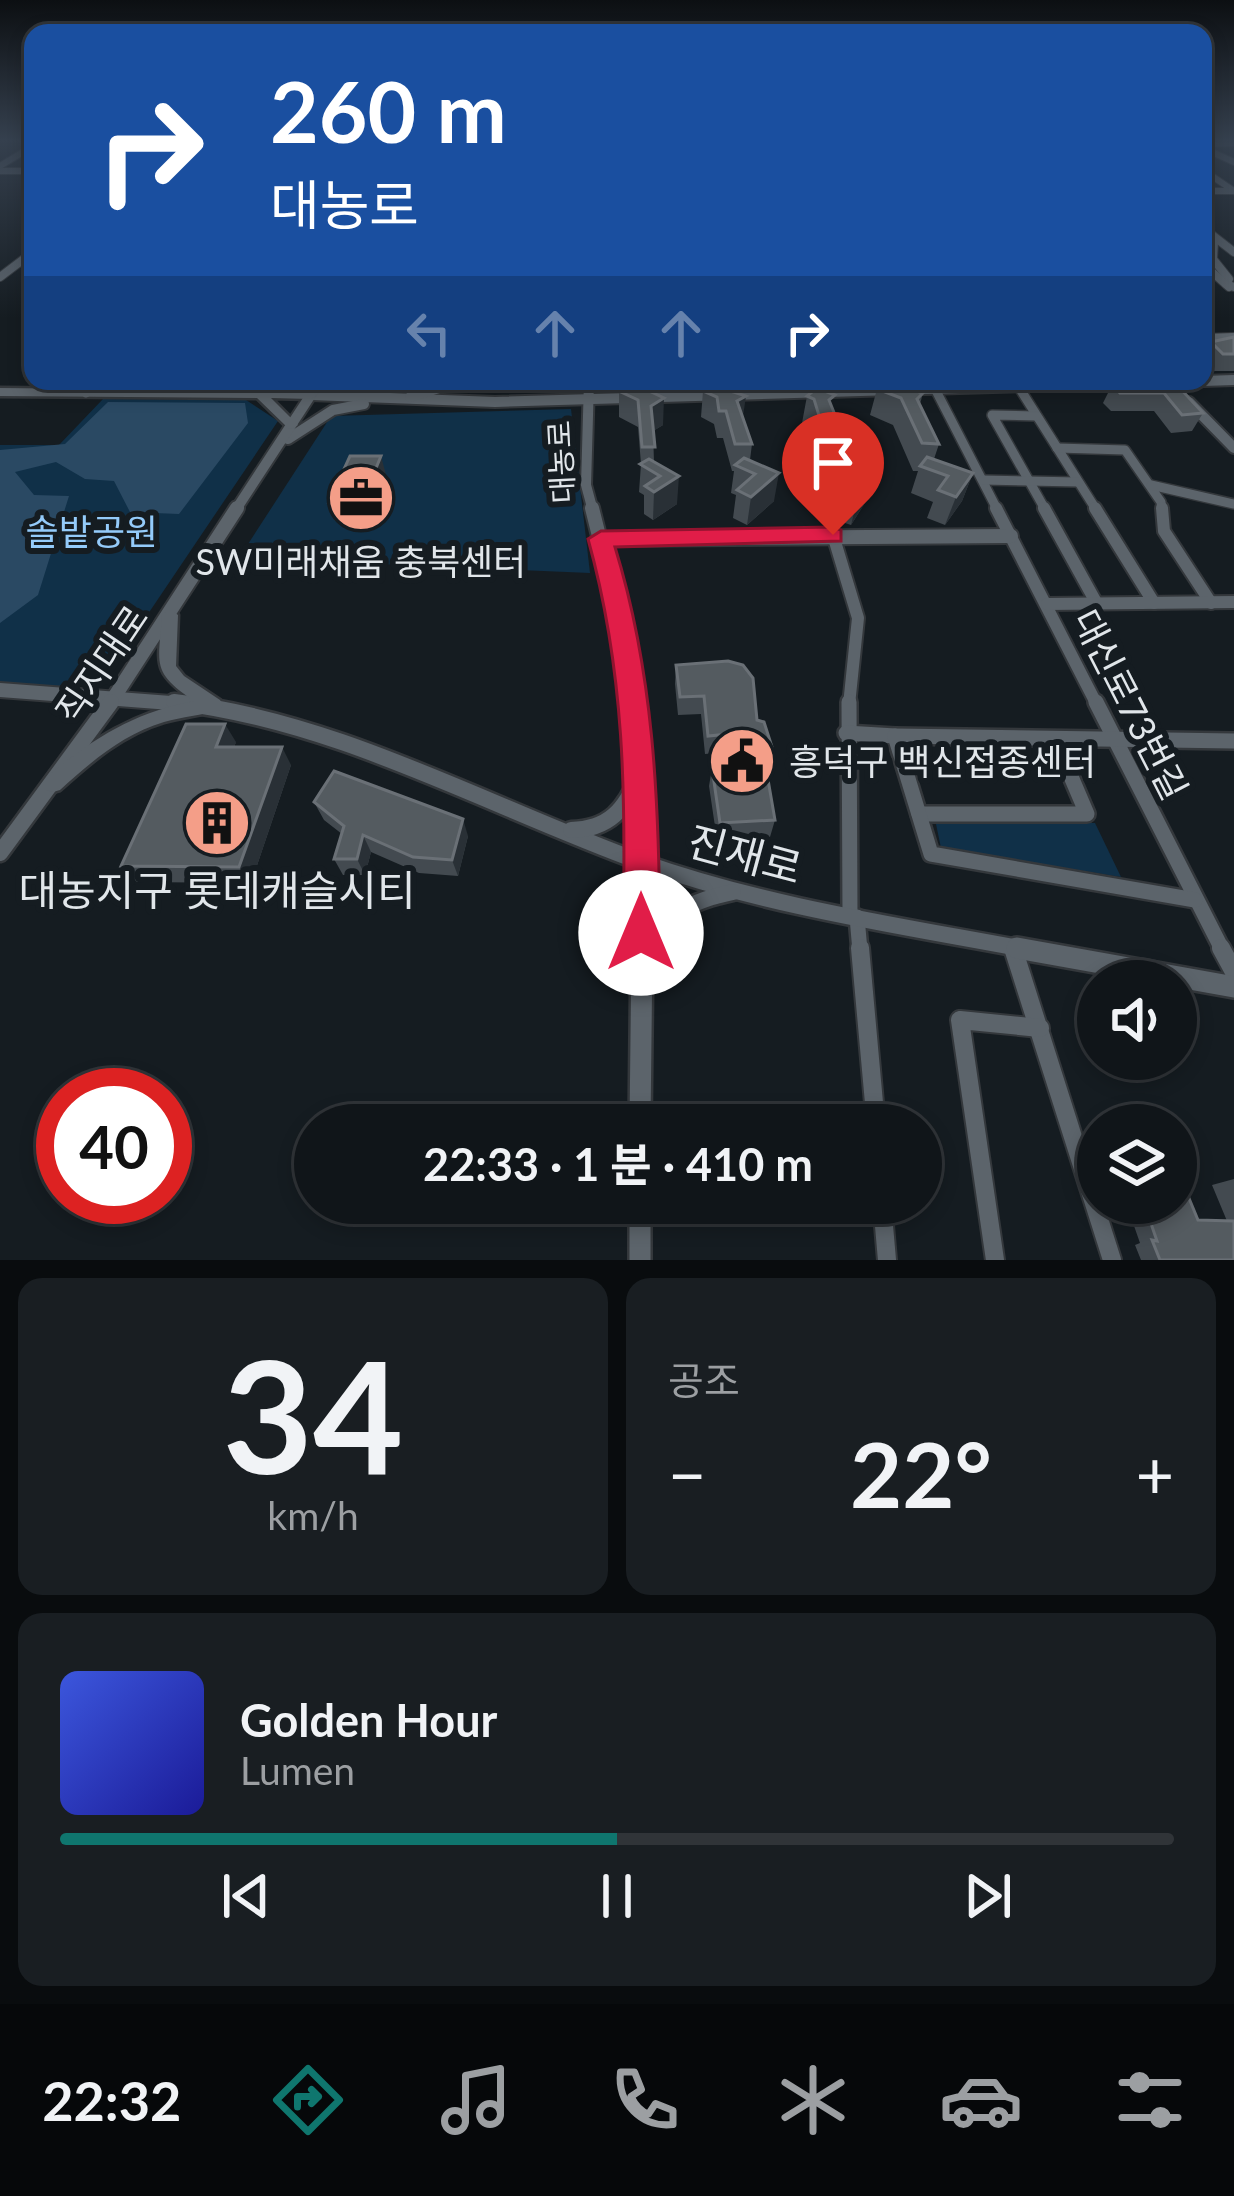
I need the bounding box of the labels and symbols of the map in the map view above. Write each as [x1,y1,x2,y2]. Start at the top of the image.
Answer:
pin [782,412,884,535]
street label: 대농로 [540,420,580,504]
office icon: SW미래채움 충북센터 [326,463,396,533]
park label: 솔밭공원 [26,509,158,553]
place label: SW미래채움 충북센터 [196,539,526,583]
street label: 직지대로 [46,597,156,731]
street label: 대신로73번길 [1064,602,1198,806]
public building icon: 흥덕구 백신접종센터 [707,726,777,796]
place label: 흥덕구 백신접종센터 [789,739,1096,783]
building icon: 대농지구 롯데캐슬시티 [182,788,252,858]
street label: 진재로 [683,815,807,893]
place label: 대농지구 롯데캐슬시티 [18,865,416,915]
position arrow [578,870,704,996]
speed limit sign: 40 [36,1068,192,1224]

